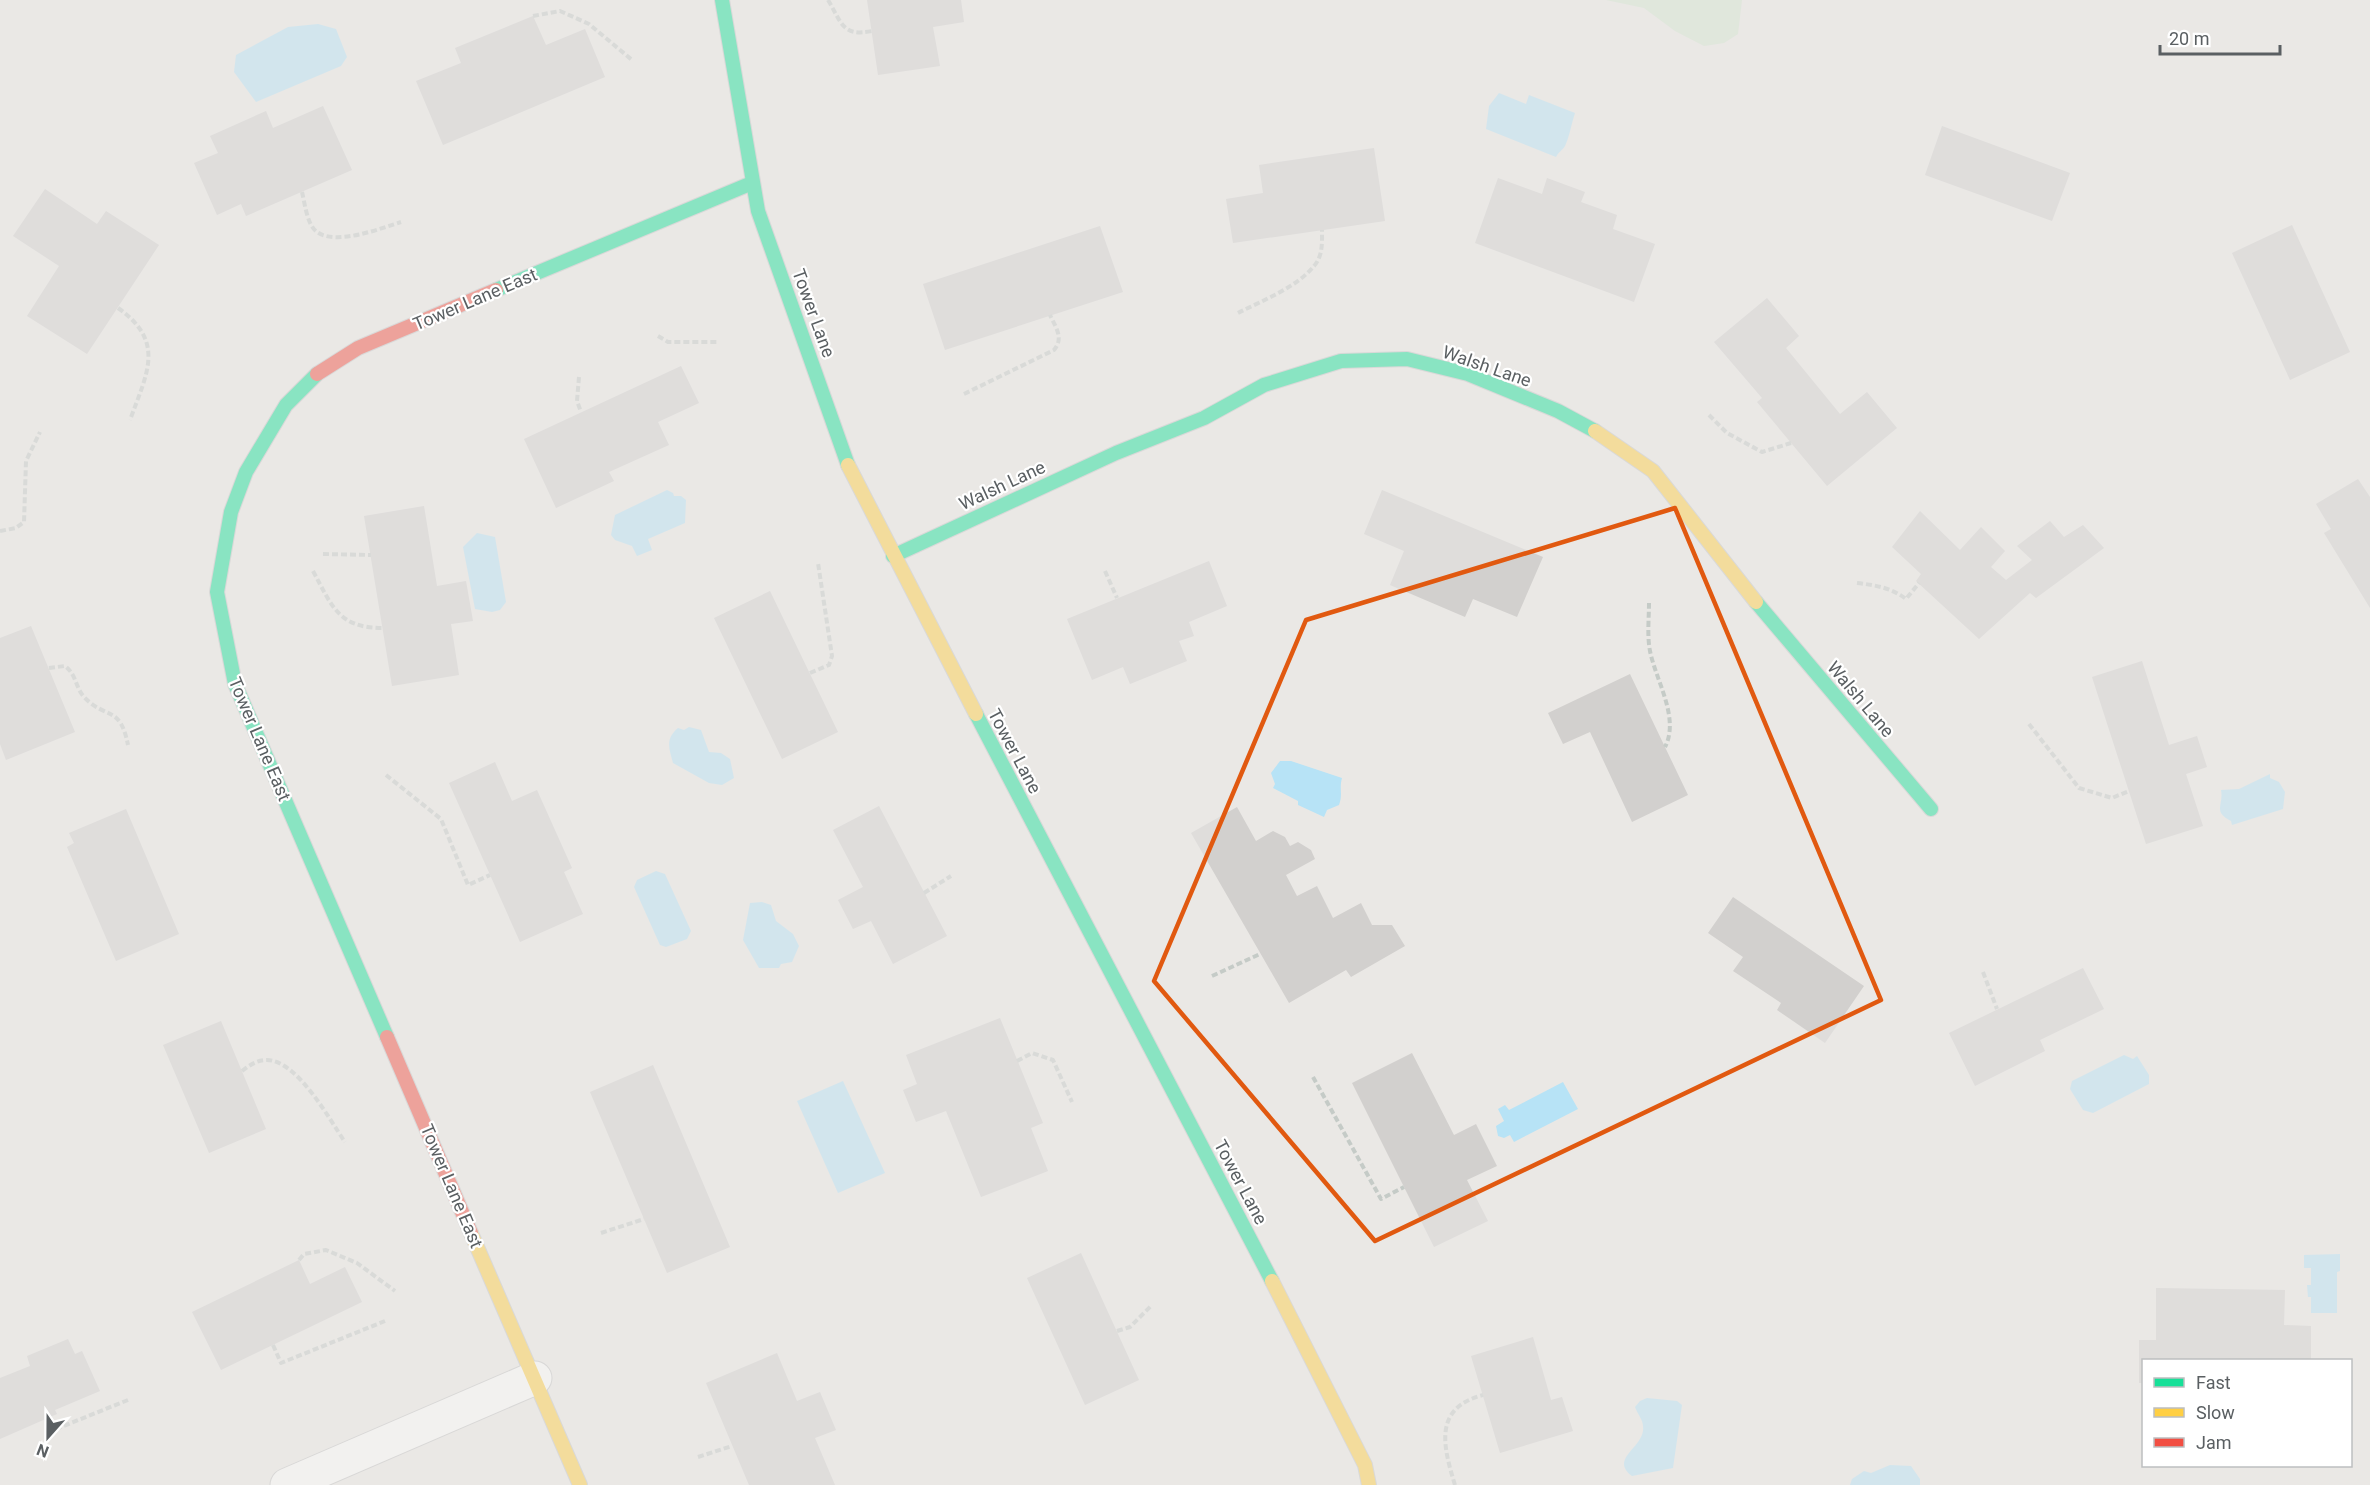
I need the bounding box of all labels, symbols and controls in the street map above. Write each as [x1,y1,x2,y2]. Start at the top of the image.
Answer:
scale bar [2160,18,2280,56]
text: 20 m [2169,28,2209,49]
street label: Tower Lane East [410,263,540,335]
street label: Tower Lane [788,266,840,360]
street label: Walsh Lane [1440,341,1534,391]
street label: Walsh Lane [956,456,1048,514]
street label: Walsh Lane [1823,657,1899,741]
street label: Tower Lane East [224,674,296,804]
street label: Tower Lane [984,705,1046,797]
street label: Tower Lane East [416,1121,488,1251]
street label: Tower Lane [1210,1136,1272,1228]
legend [2142,1359,2352,1467]
text: Fast [2196,1372,2231,1393]
text: Slow [2196,1402,2235,1423]
north arrow [18,1407,78,1467]
text: Jam [2196,1432,2232,1453]
text: N [34,1440,51,1461]

